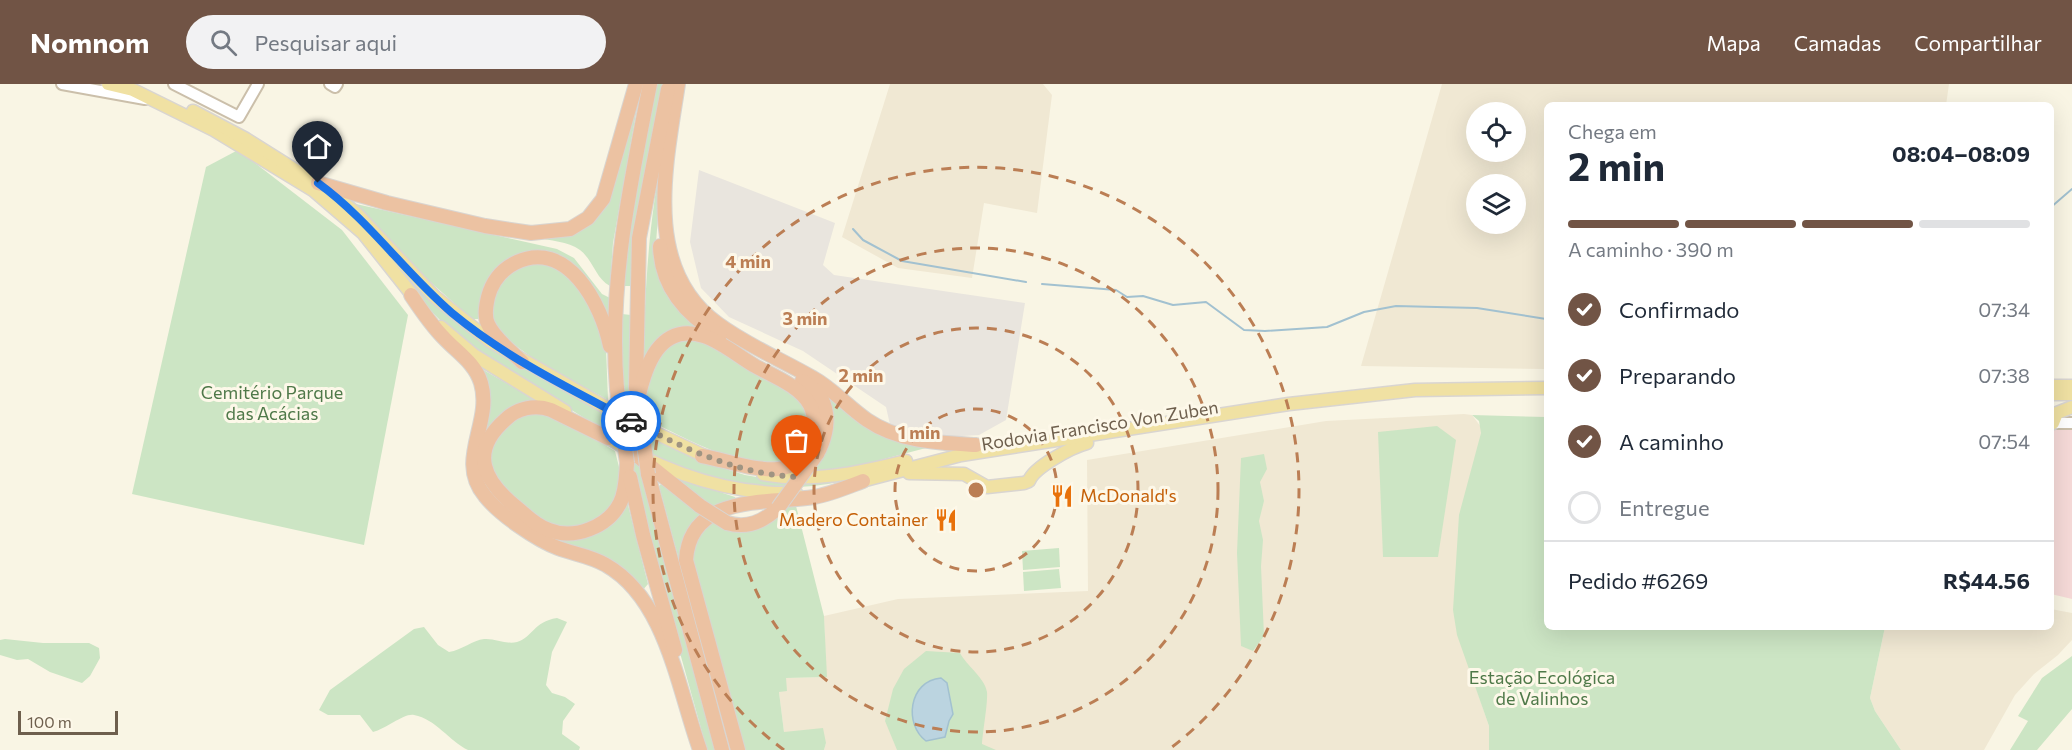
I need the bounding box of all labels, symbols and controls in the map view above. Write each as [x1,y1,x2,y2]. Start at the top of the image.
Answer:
search box [186,15,606,69]
text: Nomnom [30,25,150,59]
icon: search [207,26,240,59]
text: Pesquisar aqui [255,29,397,56]
text: Mapa [1707,30,1761,55]
text: Camadas [1794,30,1881,55]
text: Compartilhar [1914,30,2042,55]
map controls [1466,102,1526,234]
button: locate [1466,102,1526,162]
text: Chega em [1568,119,1657,143]
pin [292,121,343,183]
icon: home [301,130,334,163]
text: 08:04–08:09 [1892,140,2030,167]
text: 2 min [1568,141,1665,189]
button: layers [1466,174,1526,234]
text: A caminho · 390 m [1568,237,1734,261]
text: 4 min [725,250,771,272]
icon: check [1568,293,1601,326]
text: Confirmado [1619,296,1740,323]
text: 07:34 [1978,297,2030,321]
text: 3 min [782,307,828,329]
icon: check [1568,359,1601,392]
text: Preparando [1619,362,1736,389]
text: 07:38 [1978,363,2030,387]
text: 2 min [839,364,883,386]
park label: Cemitério Parque das Acácias [201,381,343,424]
courier [601,391,661,451]
street label: Rodovia Francisco Von Zuben [980,395,1220,455]
icon: car [615,405,648,438]
pin [771,415,822,477]
text: 1 min [898,421,940,443]
icon: bag [780,424,813,457]
icon: check [1568,425,1601,458]
text: A caminho [1619,428,1724,455]
text: 07:54 [1978,429,2030,453]
centre of rings [966,480,986,500]
restaurant icon: McDonald's [1049,483,1075,509]
place label: McDonald's [1080,484,1177,506]
text: Entregue [1619,494,1710,521]
restaurant icon: Madero Container [933,507,959,533]
place label: Madero Container [779,508,928,530]
text: Pedido #6269 [1568,567,1708,594]
text: R$44.56 [1943,567,2030,594]
park label: Estação Ecológica de Valinhos [1469,666,1615,709]
scale bar [18,708,118,736]
text: 100 m [27,712,72,731]

